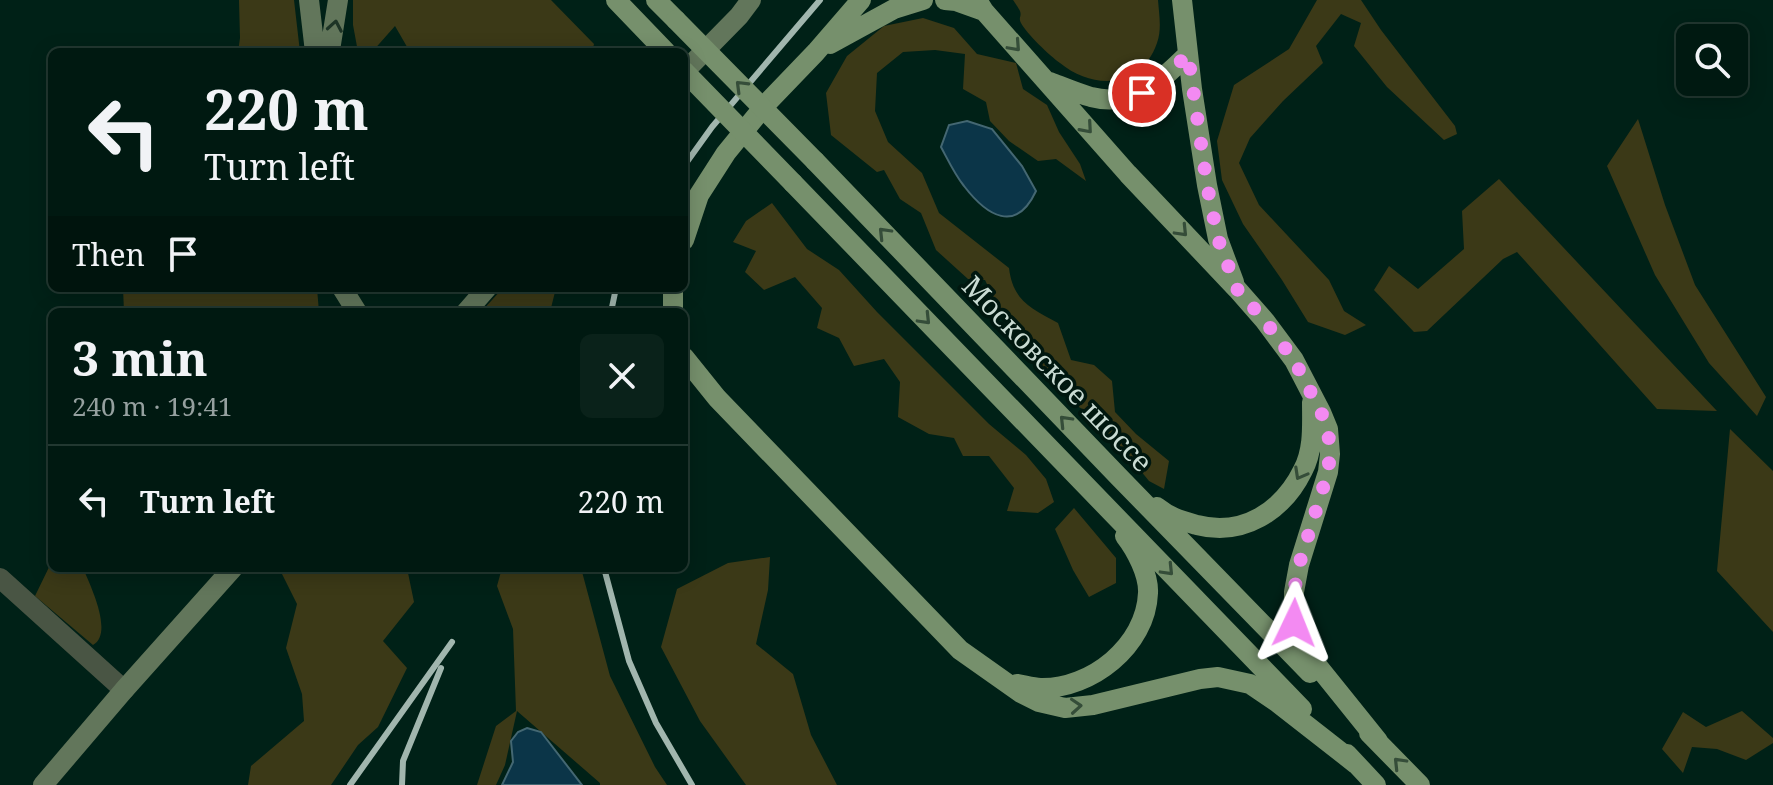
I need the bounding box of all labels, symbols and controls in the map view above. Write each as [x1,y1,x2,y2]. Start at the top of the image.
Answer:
one-way arrow [325,19,342,33]
map controls [1676,24,1748,96]
button: search [1676,24,1748,96]
one-way arrow [1006,37,1020,52]
pin [1108,59,1176,127]
text: 220 m [204,70,369,146]
icon: arrive [1120,71,1164,115]
icon: left [72,80,176,184]
one-way arrow [735,81,750,95]
one-way arrow [1078,118,1092,133]
text: Turn left [204,142,355,191]
one-way arrow [1172,222,1187,236]
one-way arrow [880,228,894,243]
icon: arrive [161,232,205,276]
text: Then [72,234,145,275]
street label: Московское шоссе [954,267,1162,479]
one-way arrow [916,310,930,324]
text: 3 min [72,325,208,390]
button: close [580,334,664,418]
text: 240 m · 19:41 [72,388,233,424]
one-way arrow [1059,416,1074,430]
one-way arrow [1294,465,1309,480]
icon: left [72,479,116,523]
text: Turn left [140,481,275,522]
text: 220 m [578,481,664,522]
one-way arrow [1159,561,1173,575]
position arrow [1252,581,1336,665]
one-way arrow [1070,698,1083,715]
one-way arrow [1393,758,1408,772]

